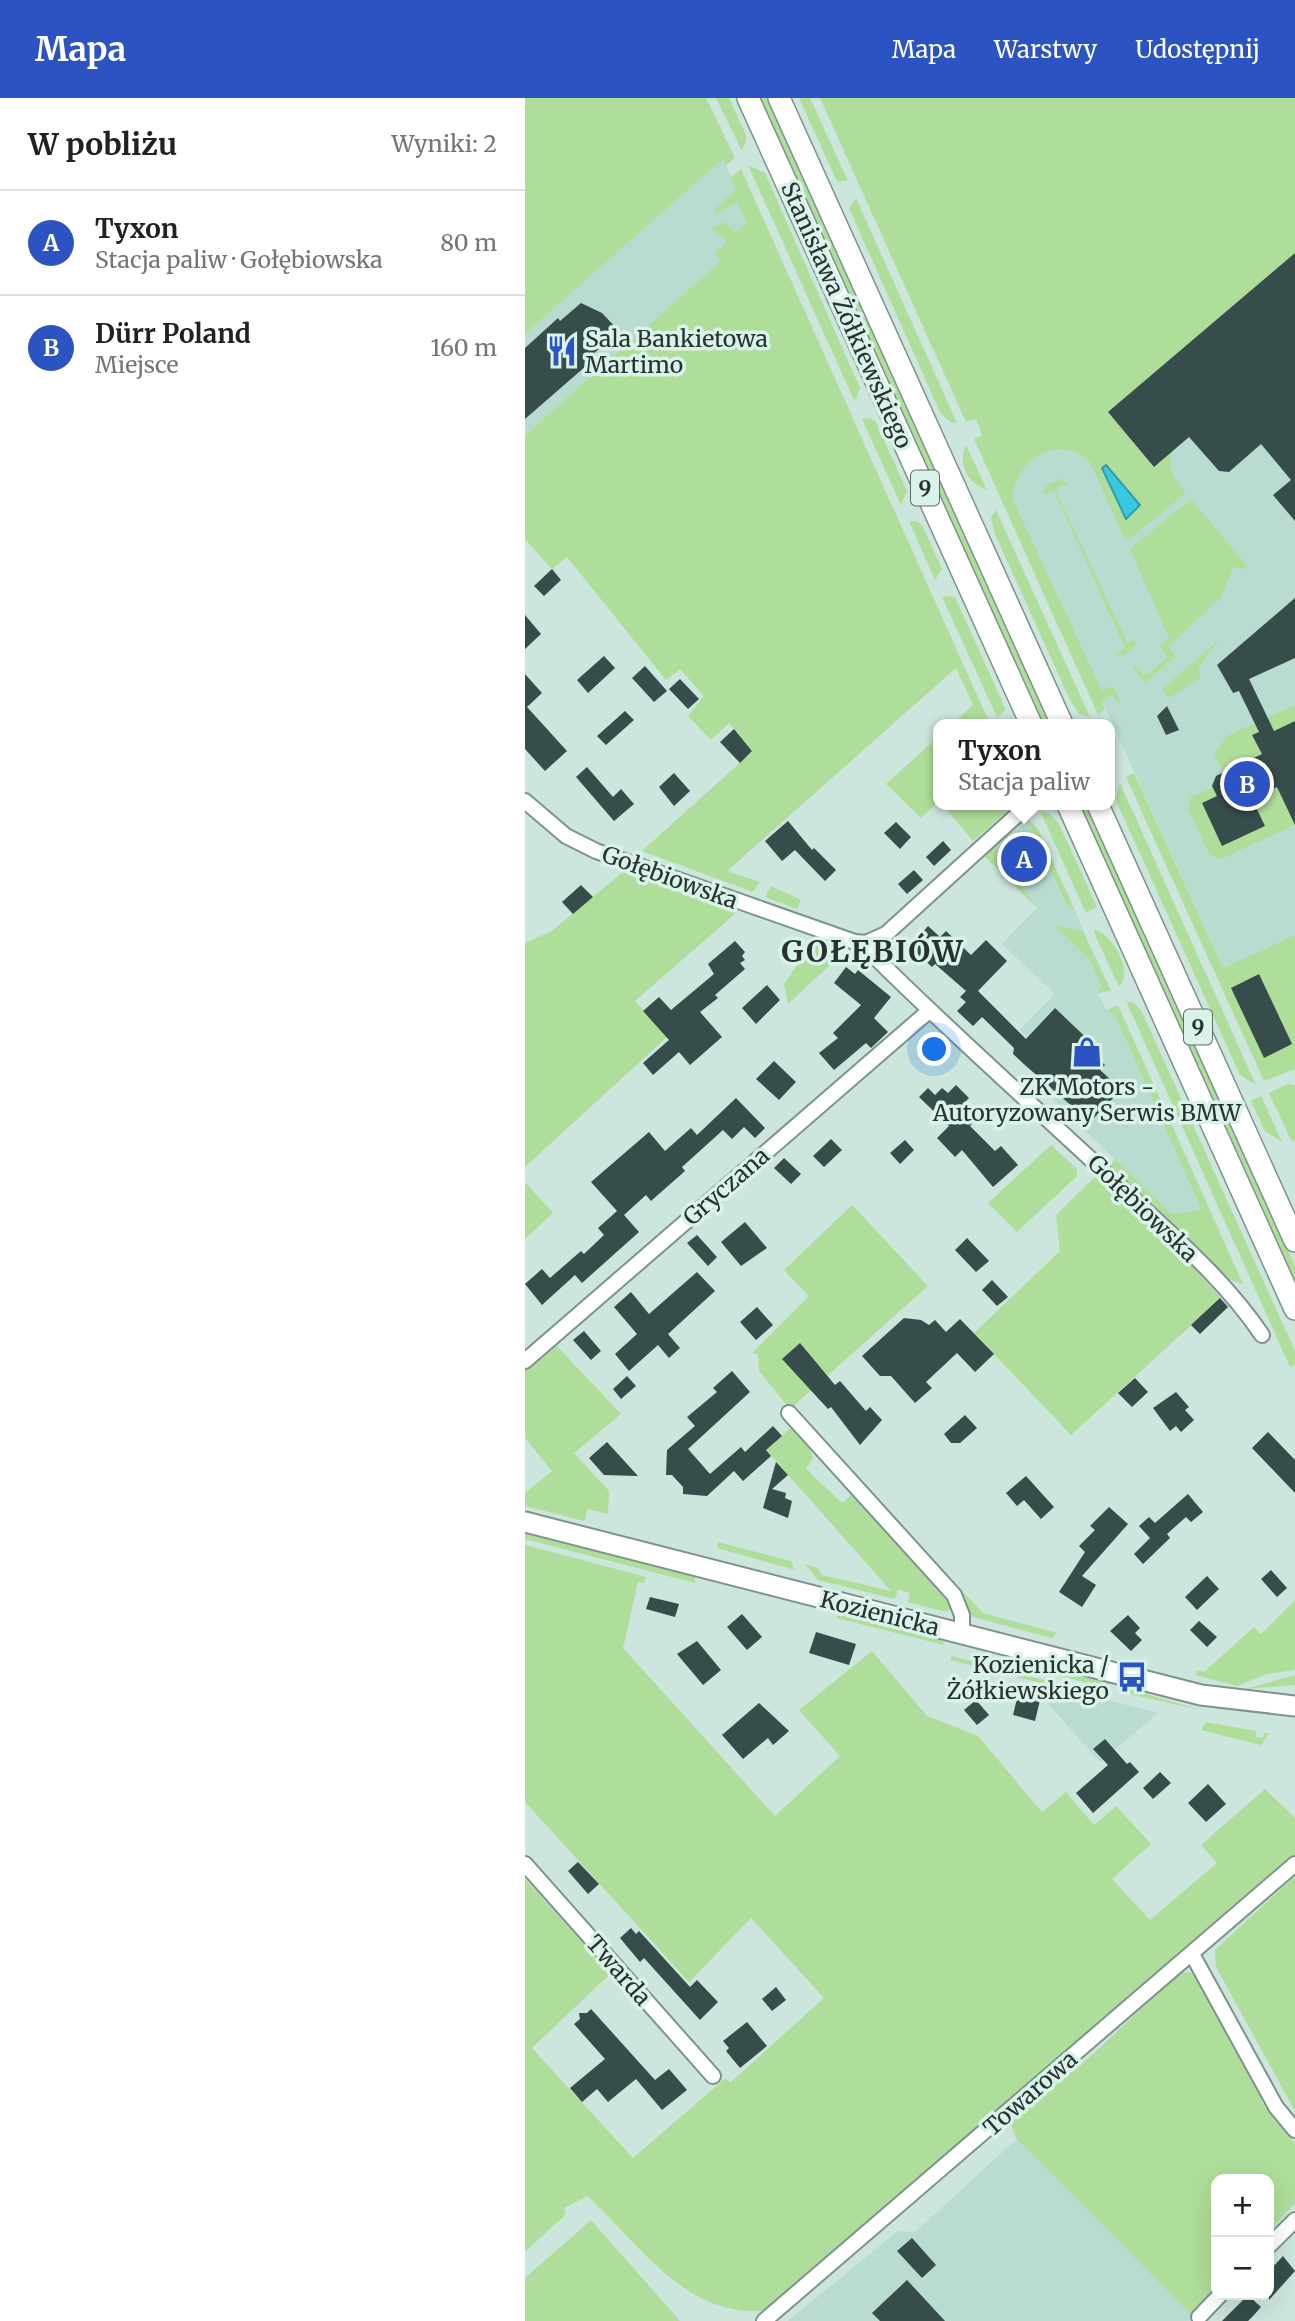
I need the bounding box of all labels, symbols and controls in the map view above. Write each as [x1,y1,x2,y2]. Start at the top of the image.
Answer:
text: Mapa [35,29,126,70]
text: Mapa [892,34,956,65]
text: Warstwy [994,34,1097,65]
text: Udostępnij [1135,34,1260,65]
text: W pobliżu [28,125,177,163]
text: Wyniki: 2 [391,129,497,158]
street label: Stanisława Żółkiewskiego [775,177,919,453]
text: Tyxon [95,212,178,245]
text: A [43,228,59,257]
text: 80 m [440,228,497,257]
text: Stacja paliw · Gołębiowska [95,245,383,274]
text: Dürr Poland [95,317,251,350]
place label: Sala Bankietowa Martimo [585,324,768,379]
text: B [43,333,59,362]
text: 160 m [431,333,497,362]
restaurant icon: Sala Bankietowa Martimo [545,334,579,368]
text: Miejsce [95,350,179,379]
road number: 9 [911,470,939,506]
popup [933,719,1115,810]
text: Tyxon [958,734,1041,767]
pin: B [1224,758,1270,810]
text: Stacja paliw [958,767,1090,796]
pin: A [1001,833,1047,885]
street label: Gołębiowska [598,839,742,915]
district label: GOŁĘBIÓW [781,932,965,970]
road number: 9 [1184,1010,1212,1044]
your location [917,1032,951,1066]
shop icon: ZK Motors - Autoryzowany Serwis BMW [1070,1035,1104,1069]
place label: ZK Motors - Autoryzowany Serwis BMW [932,1072,1242,1127]
street label: Gryczana [677,1141,775,1231]
street label: Gołębiowska [1082,1148,1204,1268]
street label: Kozienicka [817,1584,943,1642]
place label: Kozienicka / Żółkiewskiego [947,1650,1109,1705]
bus stop icon: Kozienicka / Żółkiewskiego [1115,1660,1149,1694]
street label: Twarda [580,1929,658,2011]
street label: Towarowa [977,2044,1083,2142]
map controls [1211,2174,1274,2300]
button: + [1211,2174,1274,2237]
button: − [1211,2237,1274,2300]

